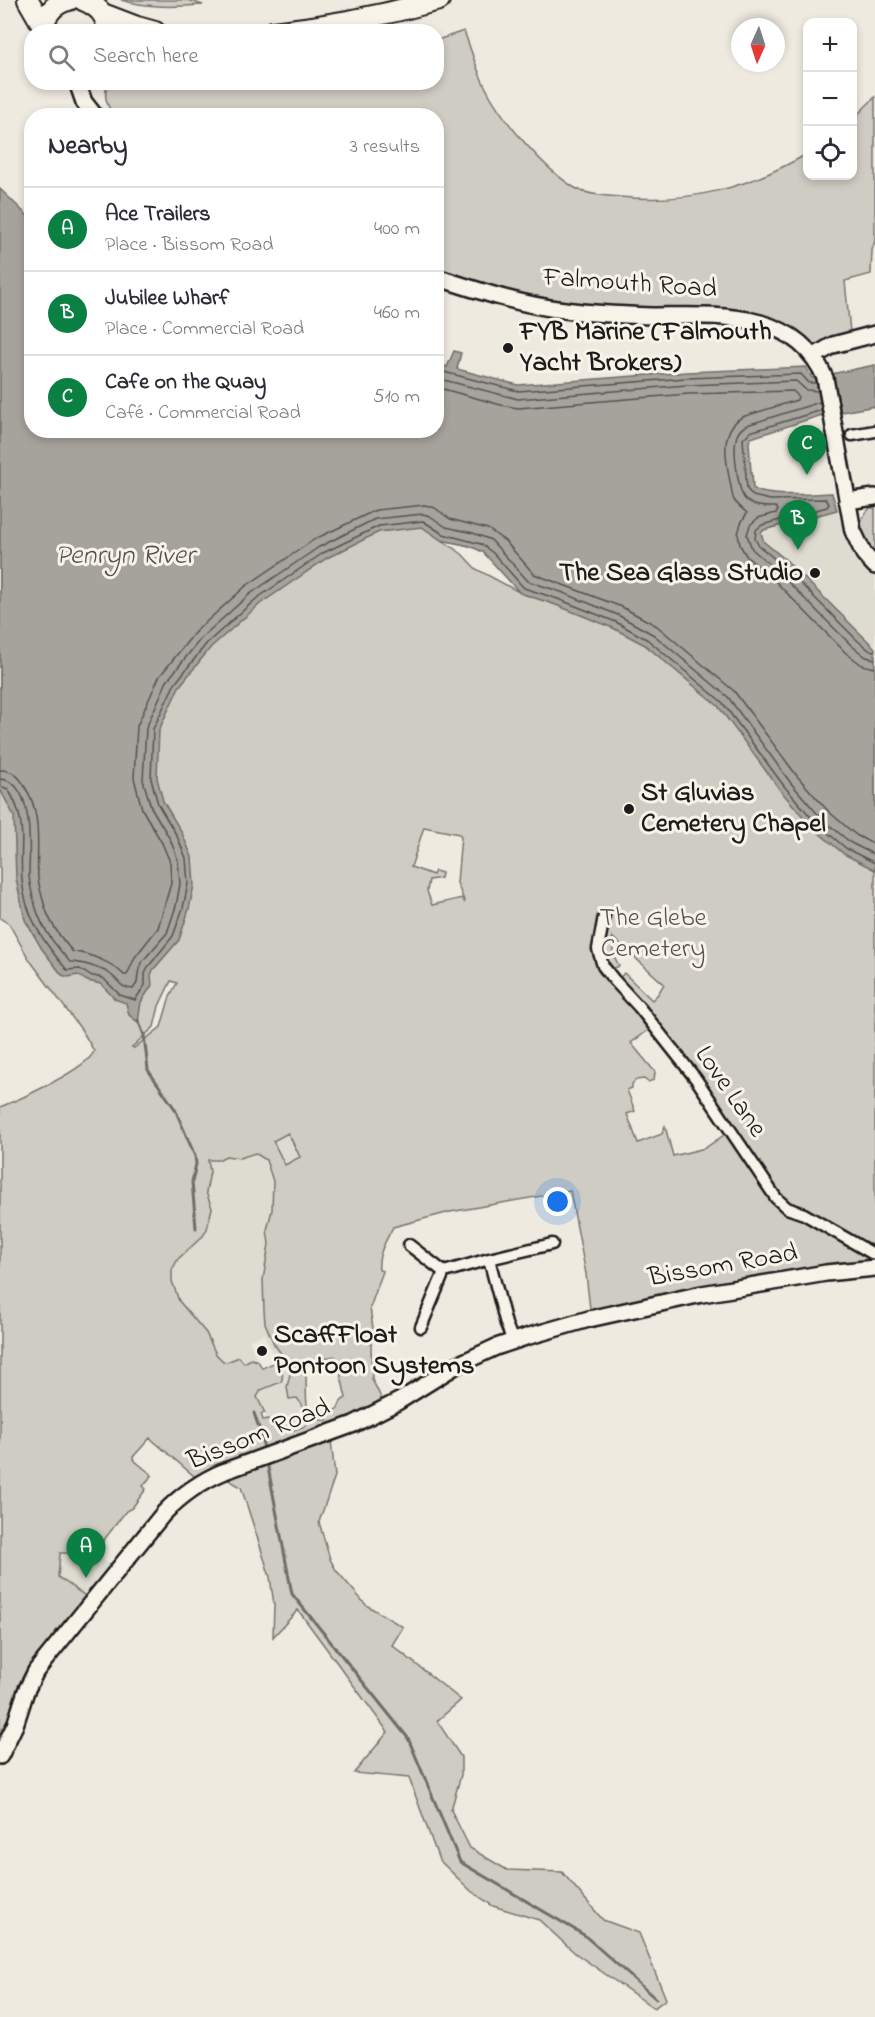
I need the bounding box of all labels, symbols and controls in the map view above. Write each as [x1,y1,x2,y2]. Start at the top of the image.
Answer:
north arrow [731,18,785,72]
map controls [803,18,857,180]
button: + [803,18,857,72]
search box [24,24,444,90]
icon: search [45,41,78,74]
text: Search here [93,41,198,73]
button: − [803,72,857,126]
button: locate [803,126,857,180]
text: Nearby [48,128,127,166]
text: 3 results [350,133,420,162]
text: Ace Trailers [105,199,211,231]
text: A [61,215,74,244]
text: 400 m [374,215,420,244]
text: Place · Bissom Road [105,231,273,260]
street label: Falmouth Road [541,258,718,310]
text: Jubilee Wharf [105,283,229,315]
text: B [61,299,74,328]
text: 460 m [374,299,420,328]
place label: FYB Marine (Falmouth Yacht Brokers) [518,313,771,383]
text: Place · Commercial Road [105,315,304,344]
marker: FYB Marine (Falmouth Yacht Brokers) [501,341,515,355]
text: Cafe on the Quay [105,367,266,399]
text: C [62,383,73,412]
text: 510 m [373,383,420,412]
text: Café · Commercial Road [105,399,301,428]
pin: C [788,426,826,475]
pin: B [778,500,818,550]
water label: Penryn River [55,536,198,577]
place label: The Sea Glass Studio [559,554,803,593]
marker: The Sea Glass Studio [808,566,822,580]
place label: St Gluvias Cemetery Chapel [641,774,826,844]
marker: St Gluvias Cemetery Chapel [622,802,636,816]
park label: The Glebe Cemetery [599,899,707,969]
street label: Love Lane [684,1038,776,1147]
your location [543,1187,572,1216]
street label: Bissom Road [644,1234,801,1298]
place label: ScaffFloat Pontoon Systems [274,1316,475,1386]
marker: ScaffFloat Pontoon Systems [255,1344,269,1358]
street label: Bissom Road [181,1389,336,1482]
pin: A [66,1528,106,1578]

